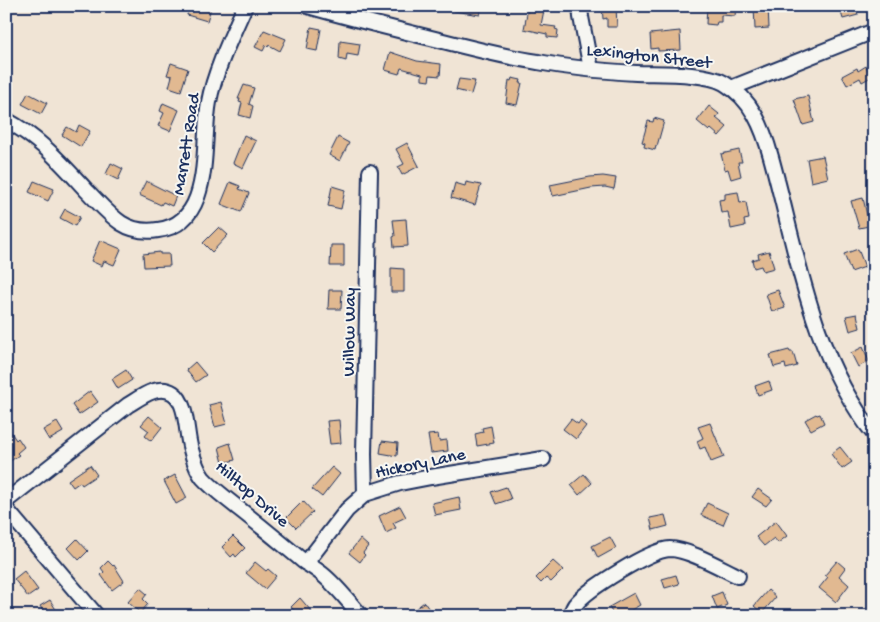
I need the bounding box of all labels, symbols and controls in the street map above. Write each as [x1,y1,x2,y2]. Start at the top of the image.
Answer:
street label: Lexington Street [585,40,714,75]
street label: Marrett Road [169,91,206,197]
street label: Willow Way [339,287,362,377]
street label: Hickory Lane [374,445,468,484]
street label: Hilltop Drive [210,457,293,533]

